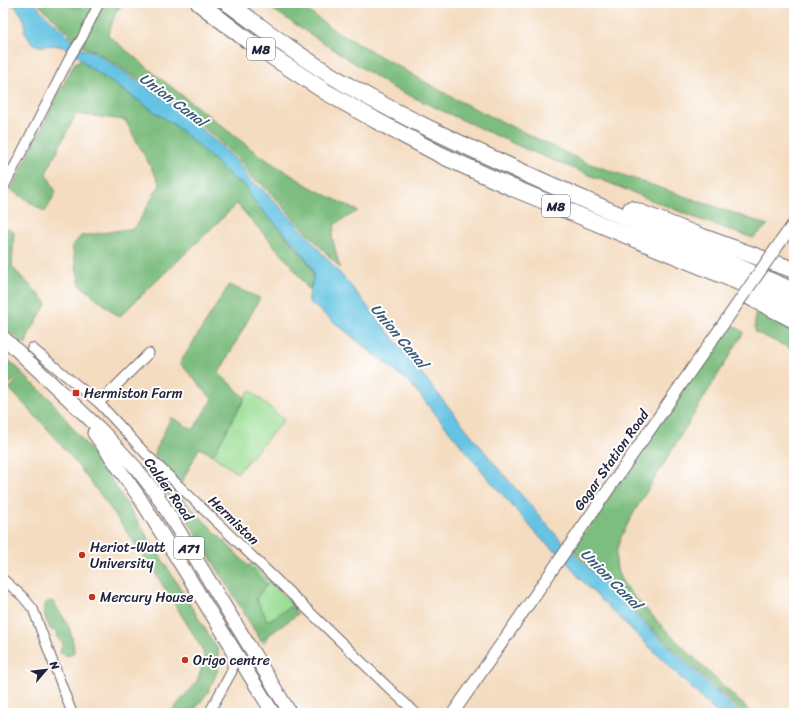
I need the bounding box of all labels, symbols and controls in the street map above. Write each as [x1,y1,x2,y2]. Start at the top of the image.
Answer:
road number: M8 [247,38,275,60]
water label: Union Canal [134,66,215,136]
road number: M8 [542,195,570,217]
water label: Union Canal [364,298,437,377]
place label: Hermiston Farm [84,381,183,406]
marker: Hermiston Farm [71,388,81,398]
street label: Gogar Station Road [567,403,657,516]
street label: Calder Road [137,452,201,528]
street label: Hermiston [202,489,266,552]
place label: Heriot-Watt University [90,535,166,576]
road number: A71 [174,537,204,559]
water label: Union Canal [574,542,651,619]
marker: Heriot-Watt University [77,550,87,560]
place label: Mercury House [100,585,193,610]
marker: Mercury House [87,592,97,602]
place label: Origo centre [193,648,270,673]
north arrow [26,650,66,690]
marker: Origo centre [180,655,190,665]
text: N [44,657,65,674]

